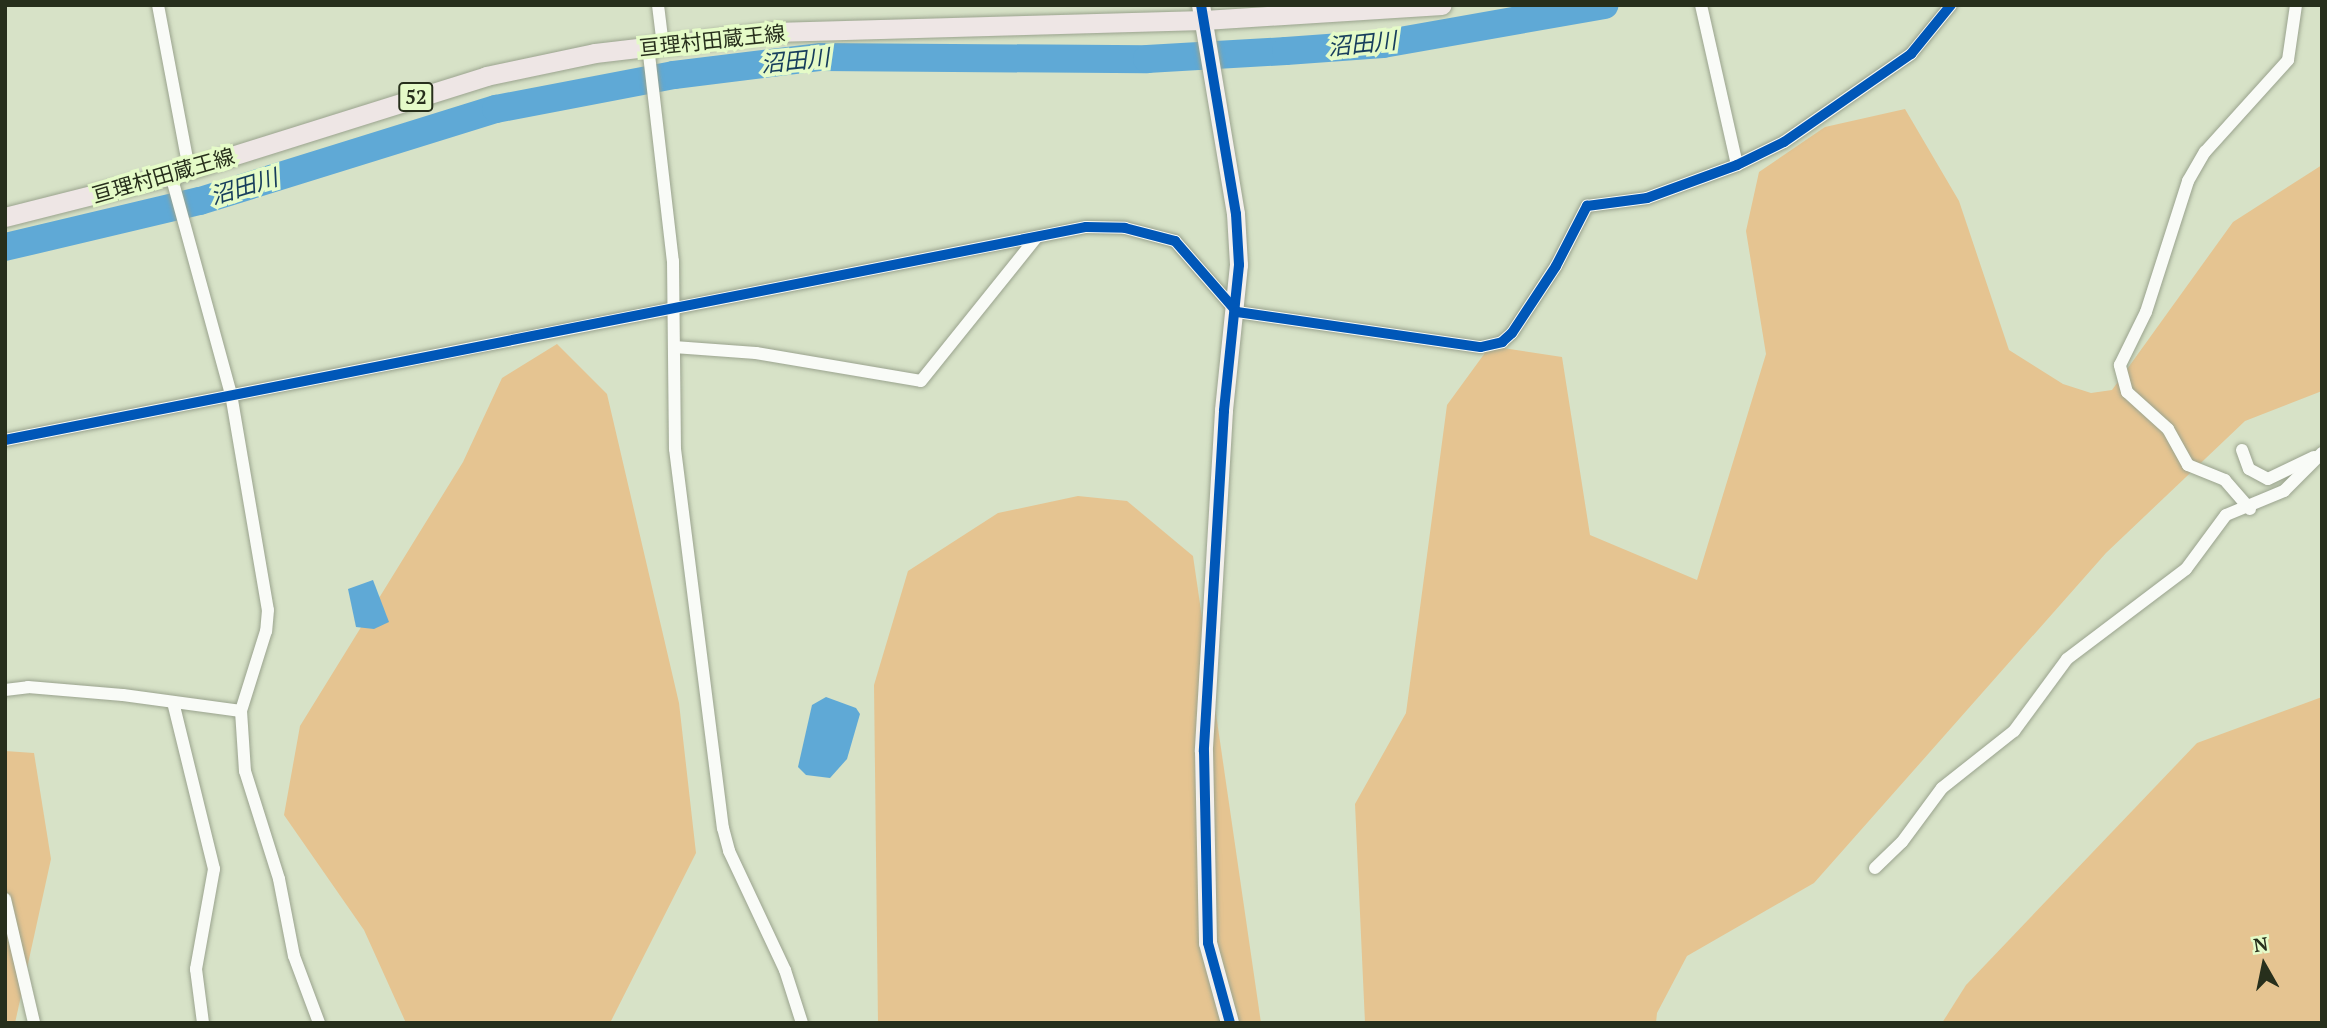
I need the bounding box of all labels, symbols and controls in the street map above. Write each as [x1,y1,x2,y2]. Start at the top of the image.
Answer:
street label: 亘理村田蔵王線 [638,20,786,60]
water label: 沼田川 [1326,27,1398,61]
water label: 沼田川 [759,44,831,78]
road number: 52 [397,82,435,113]
street label: 亘理村田蔵王線 [89,143,237,207]
water label: 沼田川 [207,164,281,210]
north arrow [2229,930,2299,1000]
text: N [2252,930,2270,957]

